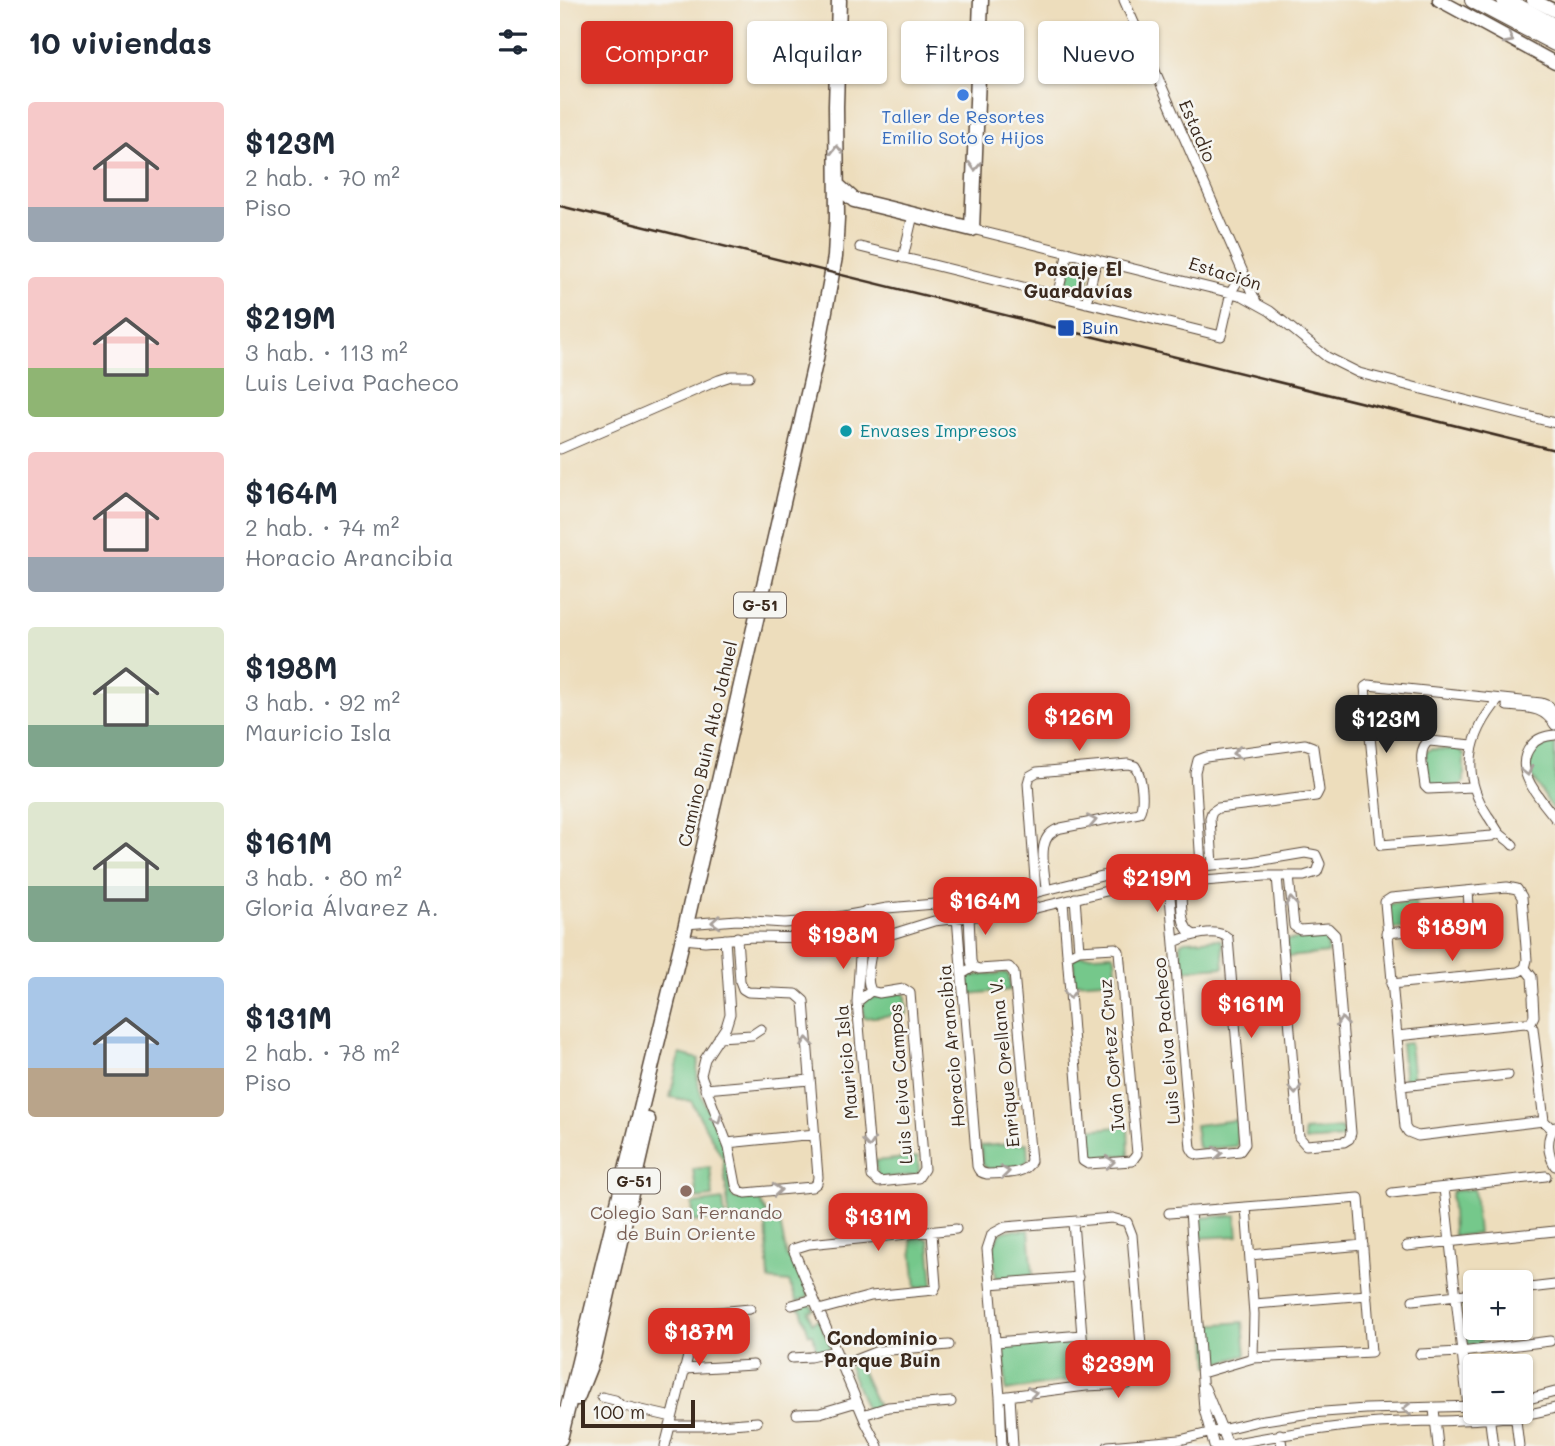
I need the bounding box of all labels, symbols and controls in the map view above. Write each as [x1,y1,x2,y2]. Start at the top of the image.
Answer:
chip: Comprar [581,21,733,84]
chip: Alquilar [747,21,887,84]
chip: Filtros [901,21,1024,84]
chip: Nuevo [1038,21,1159,84]
text: 10 viviendas [28,22,212,62]
icon: filters [494,23,532,61]
one-way arrow [1502,31,1514,44]
marker: Taller de Resortes Emilio Soto e Hijos [955,87,971,103]
street label: Estadio [1174,96,1222,166]
place label: Taller de Resortes Emilio Soto e Hijos [881,104,1045,149]
text: $123M [245,122,336,162]
icon: home [84,130,168,214]
one-way arrow [829,144,844,155]
one-way arrow [967,161,982,172]
text: 2 hab. · 70 m² [245,162,400,192]
text: Piso [245,192,291,222]
street label: Estación [1186,251,1265,295]
district label: Pasaje El Guardavías [1024,256,1132,303]
text: $219M [245,297,336,337]
icon: home [84,305,168,389]
place label: Buin [1082,315,1119,339]
marker: Buin [1056,318,1076,338]
text: 3 hab. · 113 m² [245,337,408,367]
text: Luis Leiva Pacheco [245,367,459,397]
place label: Envases Impresos [860,418,1017,442]
marker: Envases Impresos [838,423,854,439]
text: $164M [245,472,338,512]
icon: home [84,480,168,564]
text: 2 hab. · 74 m² [245,512,399,542]
text: Horacio Arancibia [245,542,454,572]
road number: G-51 [734,592,786,618]
street label: Camino Buin Alto Jahuel [672,638,742,849]
text: $198M [245,647,338,687]
icon: home [84,655,168,739]
text: 3 hab. · 92 m² [245,687,400,717]
pin: $126M [1030,694,1128,753]
pin: $123M [1337,696,1435,755]
text: $126M [1044,701,1114,731]
text: $123M [1351,703,1421,733]
text: Mauricio Isla [245,717,392,747]
one-way arrow [1232,745,1243,760]
one-way arrow [1519,765,1534,777]
one-way arrow [1086,815,1098,830]
text: $161M [245,822,333,862]
icon: home [84,830,168,914]
pin: $219M [1108,855,1206,914]
text: 3 hab. · 80 m² [245,862,402,892]
text: $219M [1122,862,1192,892]
pin: $164M [936,878,1034,937]
text: $164M [949,885,1021,915]
text: Gloria Álvarez A. [245,892,439,922]
one-way arrow [1283,897,1298,908]
pin: $189M [1403,904,1501,963]
text: $189M [1416,911,1488,941]
pin: $198M [794,912,892,971]
one-way arrow [710,914,721,929]
text: $198M [807,919,879,949]
street label: Luis Leiva Pacheco [1147,956,1185,1125]
street label: Horacio Arancibia [932,964,970,1128]
street label: Enrique Orellana V. [983,977,1025,1149]
street label: Iván Cortez Cruz [1092,978,1130,1132]
pin: $161M [1202,981,1300,1040]
text: $161M [1217,988,1285,1018]
one-way arrow [1062,989,1077,1000]
text: $131M [245,997,332,1037]
street label: Luis Leiva Campos [882,1003,918,1165]
street label: Mauricio Isla [829,1004,863,1120]
icon: home [84,1005,168,1089]
one-way arrow [1335,1017,1350,1028]
text: 2 hab. · 78 m² [245,1037,400,1067]
one-way arrow [800,1037,815,1048]
text: Piso [245,1067,291,1097]
one-way arrow [1287,1085,1302,1096]
one-way arrow [709,1111,723,1124]
one-way arrow [861,1138,876,1149]
one-way arrow [1213,1146,1224,1161]
one-way arrow [1105,1155,1116,1170]
one-way arrow [1000,1165,1011,1180]
road number: G-51 [608,1168,660,1194]
marker: Colegio San Fernando de Buin Oriente [678,1183,694,1199]
one-way arrow [771,1183,783,1198]
pin: $131M [829,1194,927,1253]
place label: Colegio San Fernando de Buin Oriente [590,1200,782,1245]
text: $131M [845,1201,912,1231]
map controls [1463,1270,1533,1424]
button: + [1463,1270,1533,1340]
pin: $187M [650,1308,748,1368]
text: $187M [664,1316,734,1346]
district label: Condominio Parque Buin [824,1325,940,1372]
pin: $239M [1069,1340,1167,1400]
text: $239M [1081,1348,1155,1378]
button: − [1463,1354,1533,1424]
one-way arrow [1026,1385,1038,1400]
scale bar [581,1397,695,1429]
text: 100 m [592,1399,645,1424]
one-way arrow [1401,1401,1412,1417]

